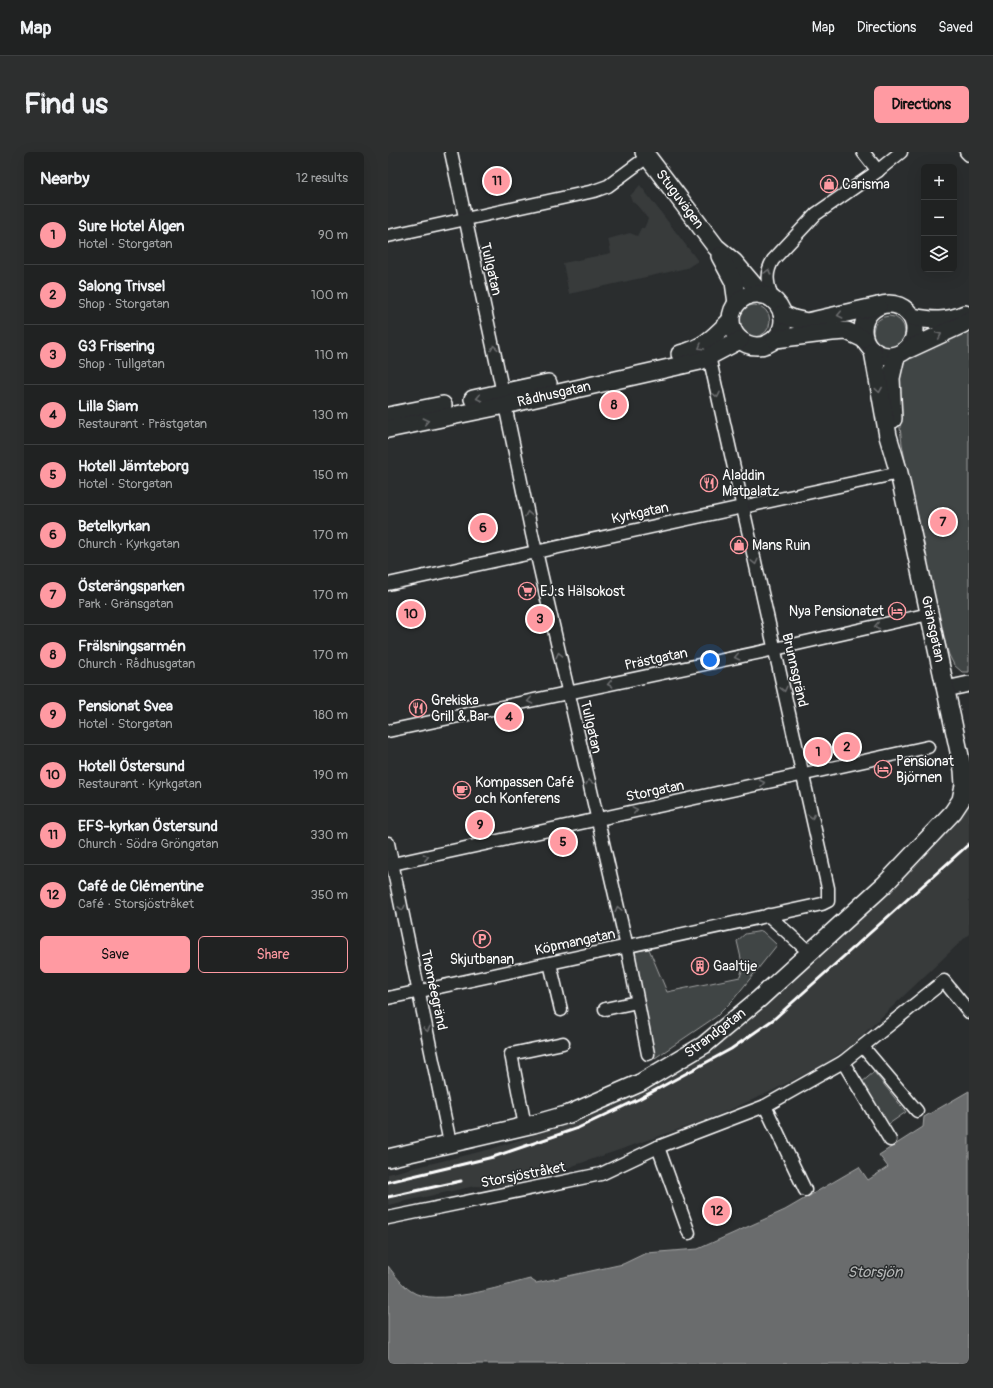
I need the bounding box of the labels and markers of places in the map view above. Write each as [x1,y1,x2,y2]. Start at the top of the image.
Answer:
pin: 11 [484,166,510,196]
shop icon: Carisma [819,174,839,194]
place label: Carisma [842,176,890,193]
pin: 8 [601,390,627,420]
place label: Aladdin Matpalatz [722,467,779,500]
restaurant icon: Aladdin Matpalatz [699,473,719,493]
pin: 7 [930,507,956,537]
pin: 6 [470,513,496,543]
shop icon: Mans Ruin [729,535,749,555]
place label: Mans Ruin [752,537,811,554]
supermarket icon: EJ:s Hälsokost [517,581,537,601]
place label: EJ:s Hälsokost [540,583,625,600]
pin: 10 [398,599,424,629]
hotel icon: Nya Pensionatet [887,601,907,621]
place label: Nya Pensionatet [789,603,884,620]
pin: 3 [527,604,553,634]
place label: Grekiska Grill & Bar [431,692,489,725]
restaurant icon: Grekiska Grill & Bar [408,698,428,718]
pin: 4 [496,702,522,732]
pin: 2 [834,732,860,762]
pin: 1 [805,737,831,767]
place label: Pensionat Björnen [896,753,954,786]
hotel icon: Pensionat Björnen [873,759,893,779]
place label: Kompassen Café och Konferens [475,774,574,807]
cafe icon: Kompassen Café och Konferens [452,780,472,800]
pin: 9 [467,810,493,840]
pin: 5 [550,827,576,857]
parking icon: Skjutbanan [472,929,492,949]
place label: Skjutbanan [450,951,514,968]
building icon: Gaaltije [690,956,710,976]
place label: Gaaltije [713,958,757,975]
pin: 12 [704,1196,730,1226]

